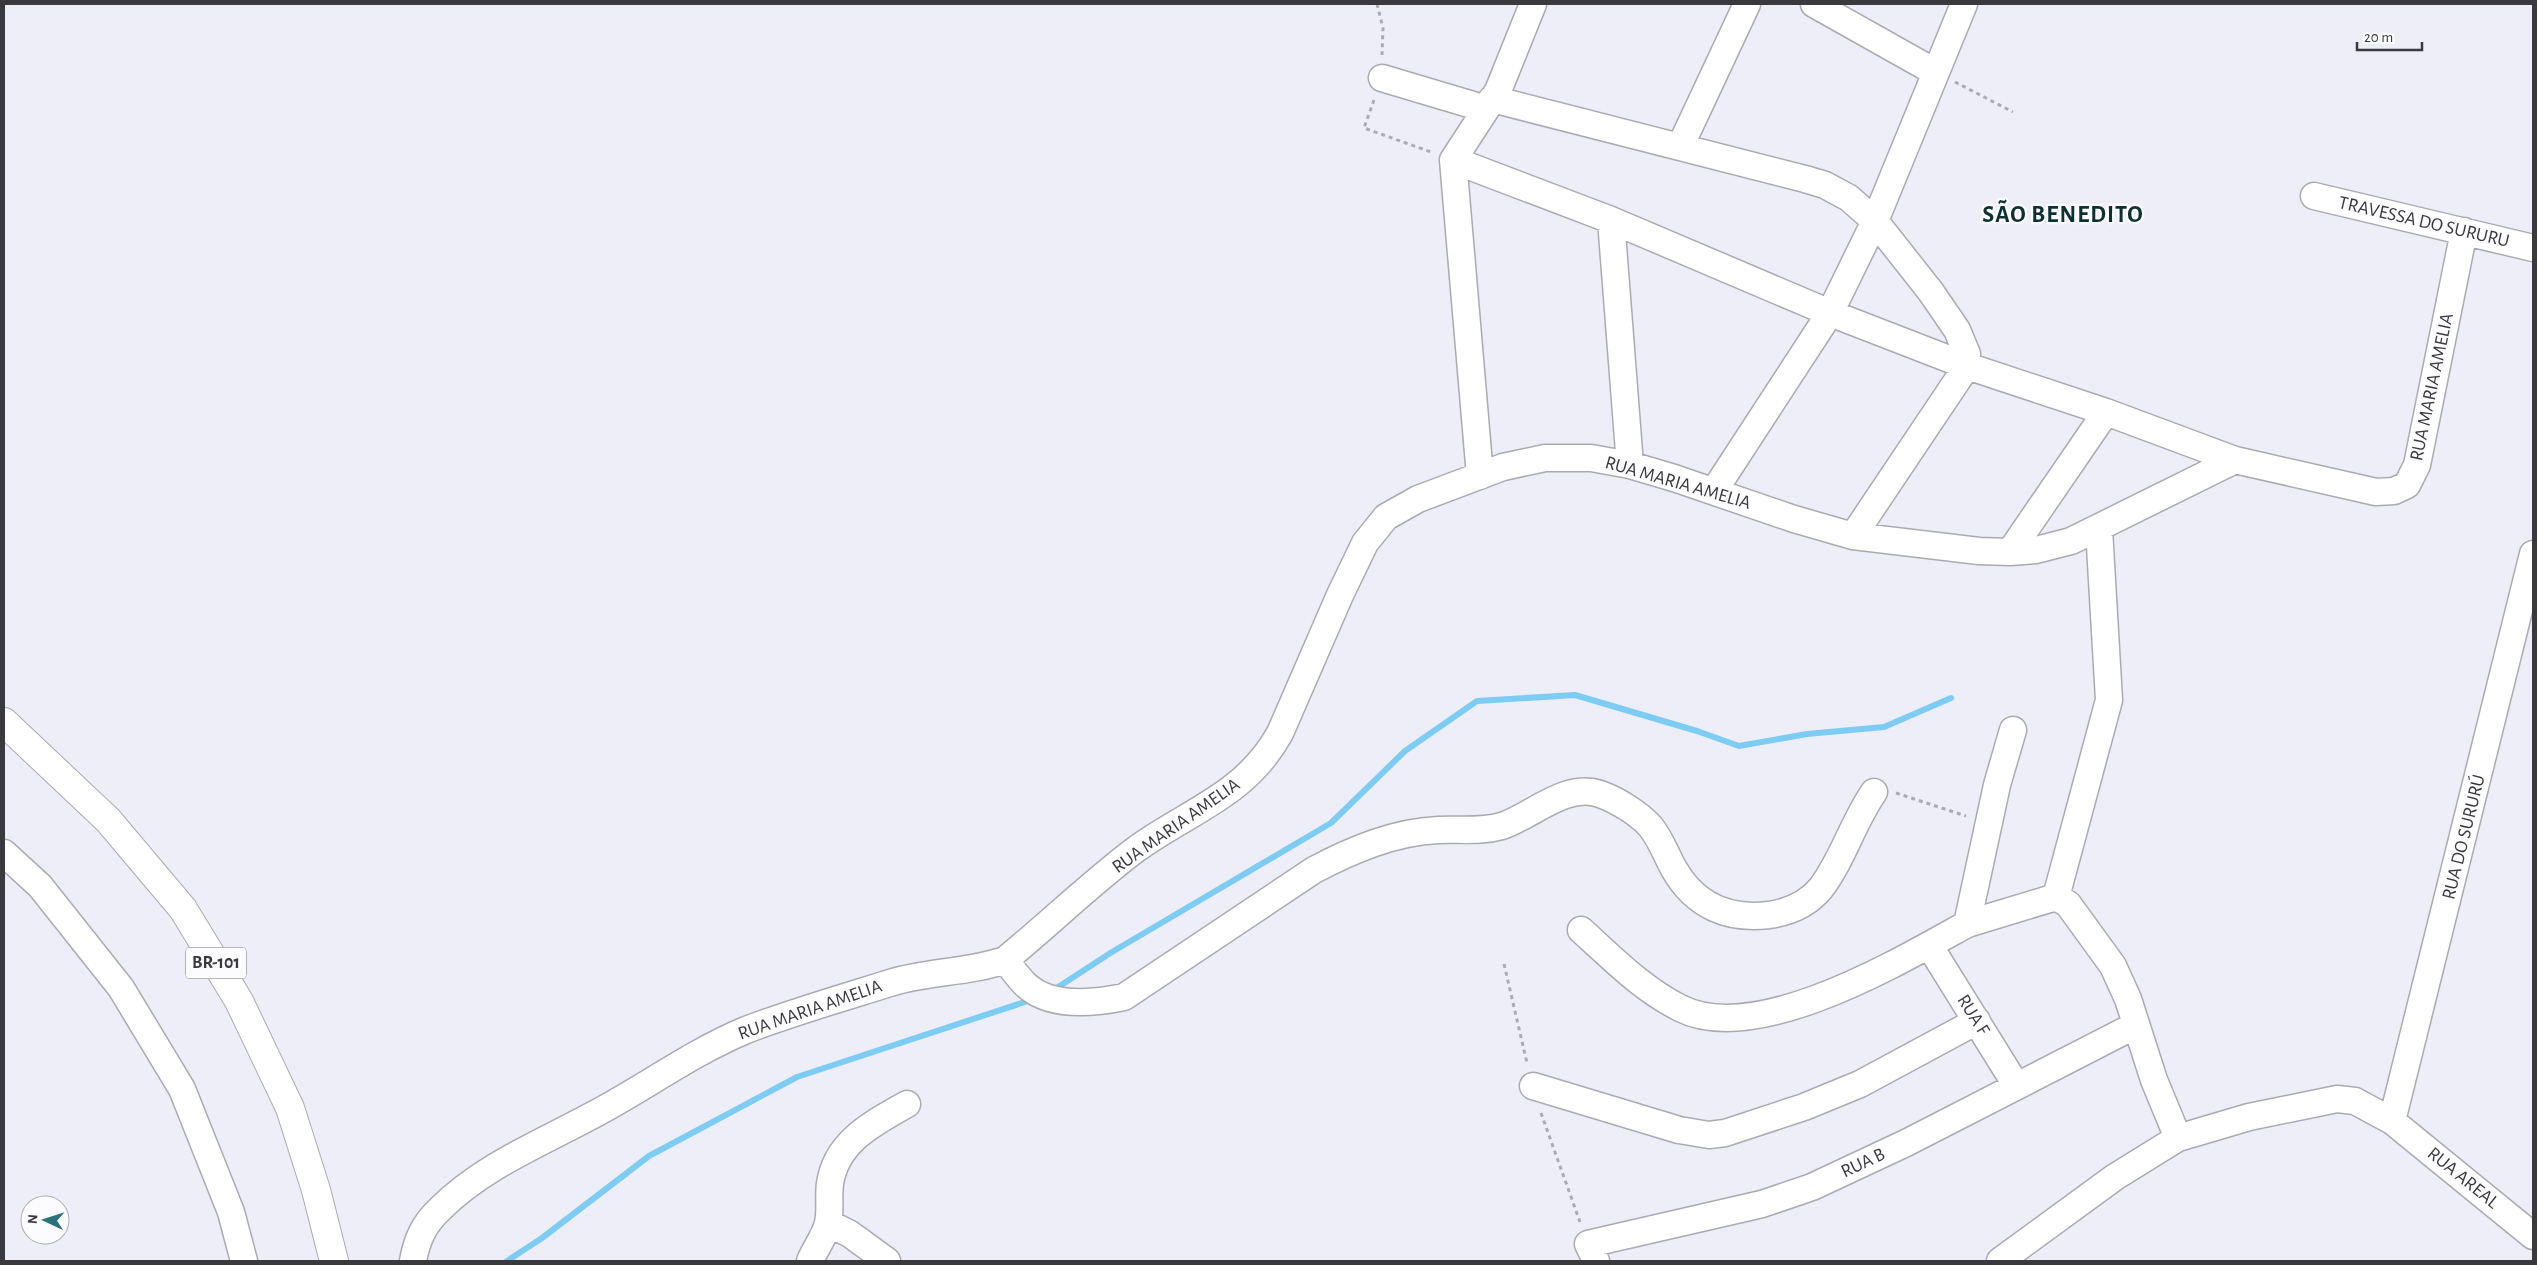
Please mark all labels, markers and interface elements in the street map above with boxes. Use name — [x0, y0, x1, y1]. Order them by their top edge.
scale bar — [2357, 20, 2422, 52]
text: 20 m — [2364, 30, 2393, 45]
street label: TRAVESSA DO SURURU — [2337, 193, 2511, 251]
district label: SÃO BENEDITO — [1982, 199, 2144, 227]
street label: RUA MARIA AMELIA — [2407, 311, 2457, 463]
street label: RUA MARIA AMELIA — [1603, 453, 1753, 513]
street label: RUA DO SURURÚ — [2437, 772, 2489, 902]
street label: RUA MARIA AMELIA — [1109, 775, 1243, 877]
road number: BR-101 — [186, 948, 246, 978]
street label: RUA MARIA AMELIA — [736, 976, 884, 1044]
street label: RUA F — [1953, 991, 1993, 1039]
street label: RUA AREAL — [2424, 1144, 2502, 1212]
street label: RUA B — [1838, 1145, 1888, 1181]
north arrow — [20, 1195, 70, 1245]
text: N — [26, 1214, 40, 1225]

